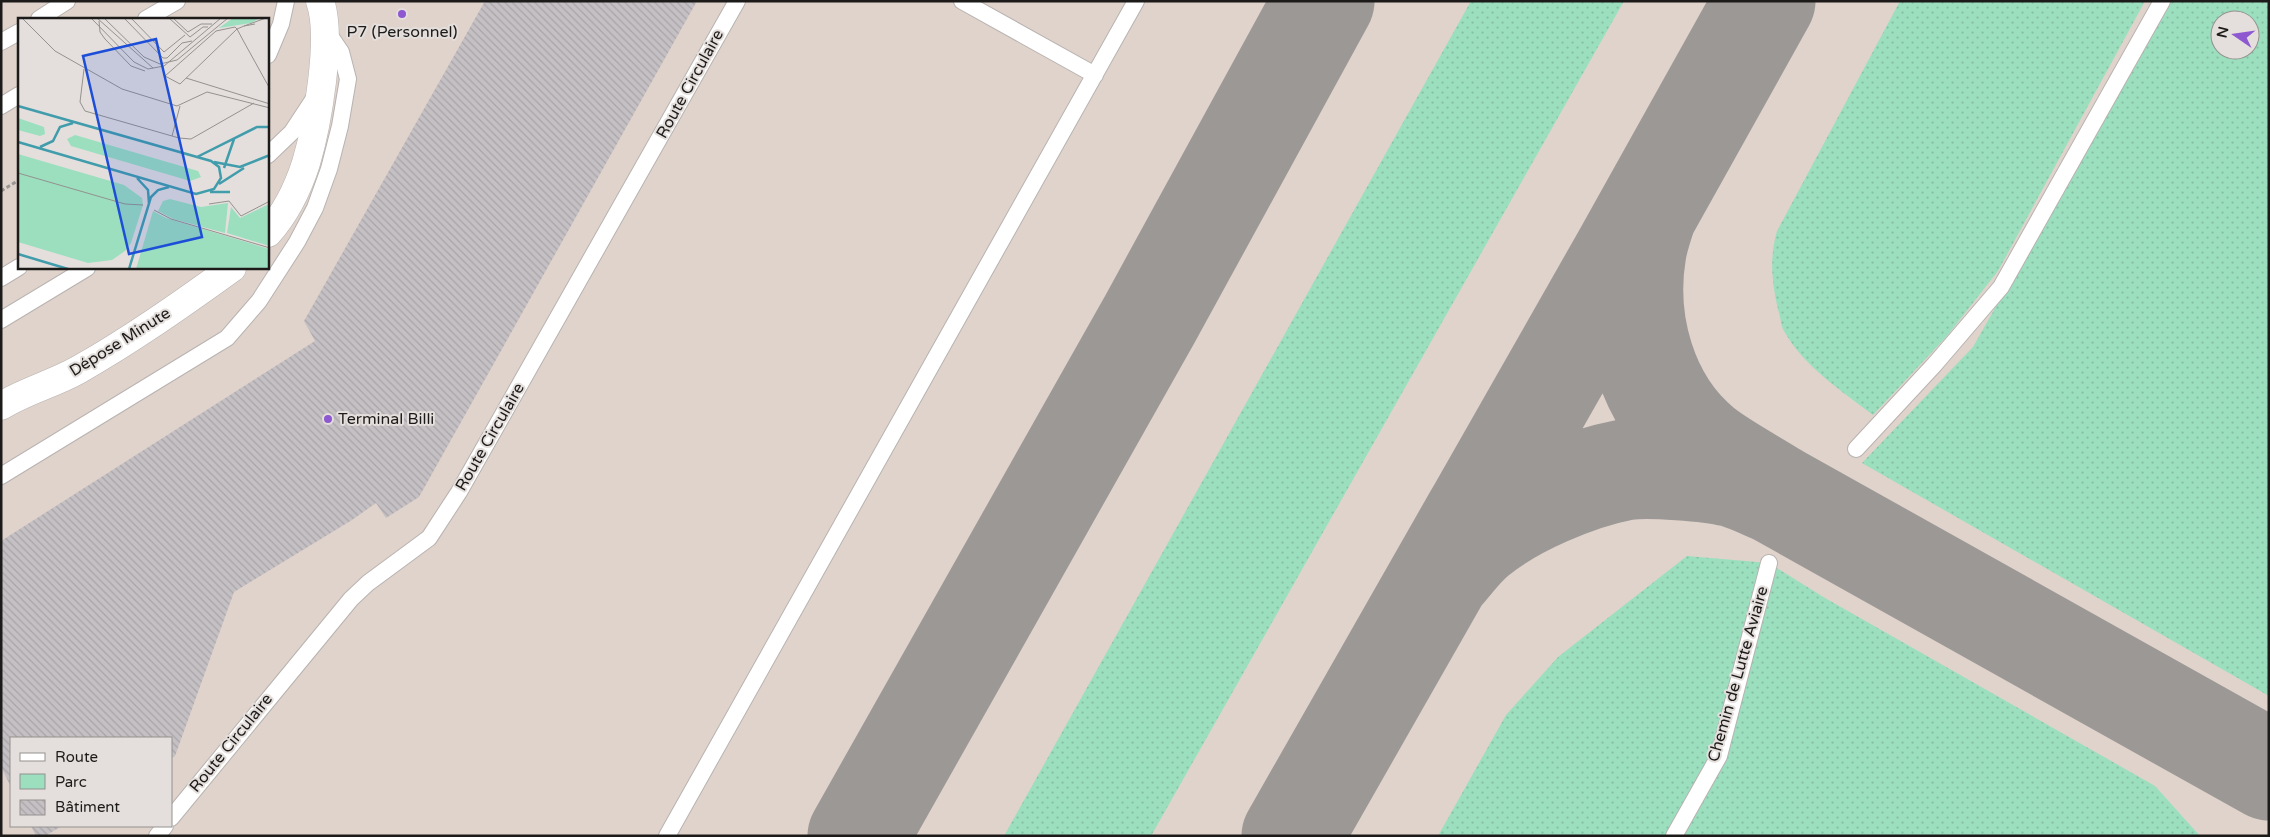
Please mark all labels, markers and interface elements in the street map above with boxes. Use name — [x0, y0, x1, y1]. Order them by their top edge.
marker: P7 (Personnel) — [396, 8, 408, 20]
north arrow — [2210, 10, 2260, 60]
inset map — [18, 18, 269, 269]
place label: P7 (Personnel) — [347, 22, 457, 42]
text: N — [2213, 25, 2232, 40]
street label: Route Circulaire — [652, 26, 728, 142]
street label: Dépose Minute — [66, 303, 174, 381]
street label: Route Circulaire — [451, 379, 529, 495]
place label: Terminal Billi — [338, 409, 434, 429]
marker: Terminal Billi — [322, 413, 334, 425]
street label: Chemin de Lutte Aviaire — [1703, 584, 1773, 764]
street label: Route Circulaire — [185, 690, 277, 796]
legend — [10, 737, 172, 827]
text: Route — [55, 748, 98, 766]
text: Parc — [55, 773, 87, 791]
text: Bâtiment — [55, 798, 120, 816]

